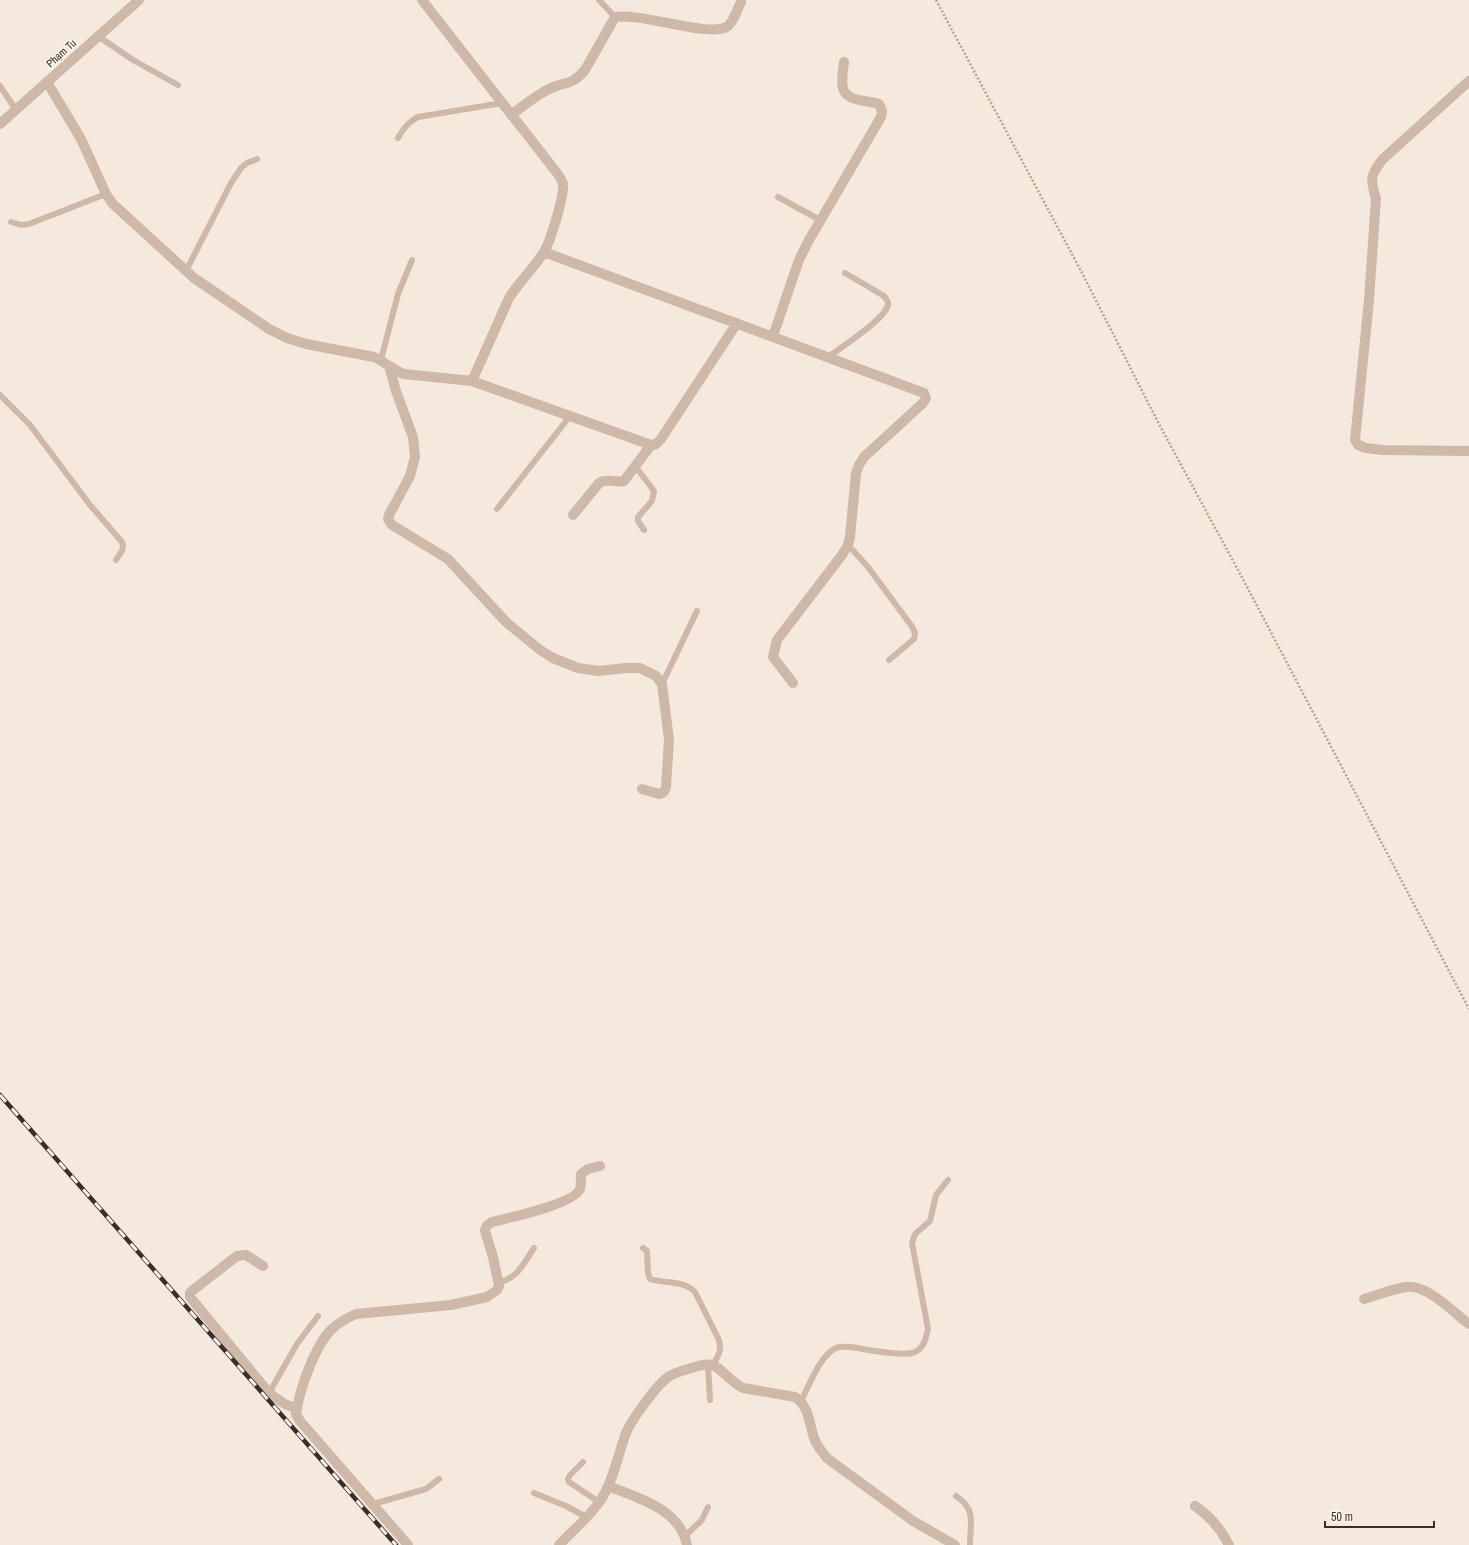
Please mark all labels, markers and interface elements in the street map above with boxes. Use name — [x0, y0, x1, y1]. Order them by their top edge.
street label: Phạm Tu — [43, 36, 79, 70]
scale bar — [1325, 1503, 1434, 1529]
text: 50 m — [1331, 1509, 1353, 1525]

